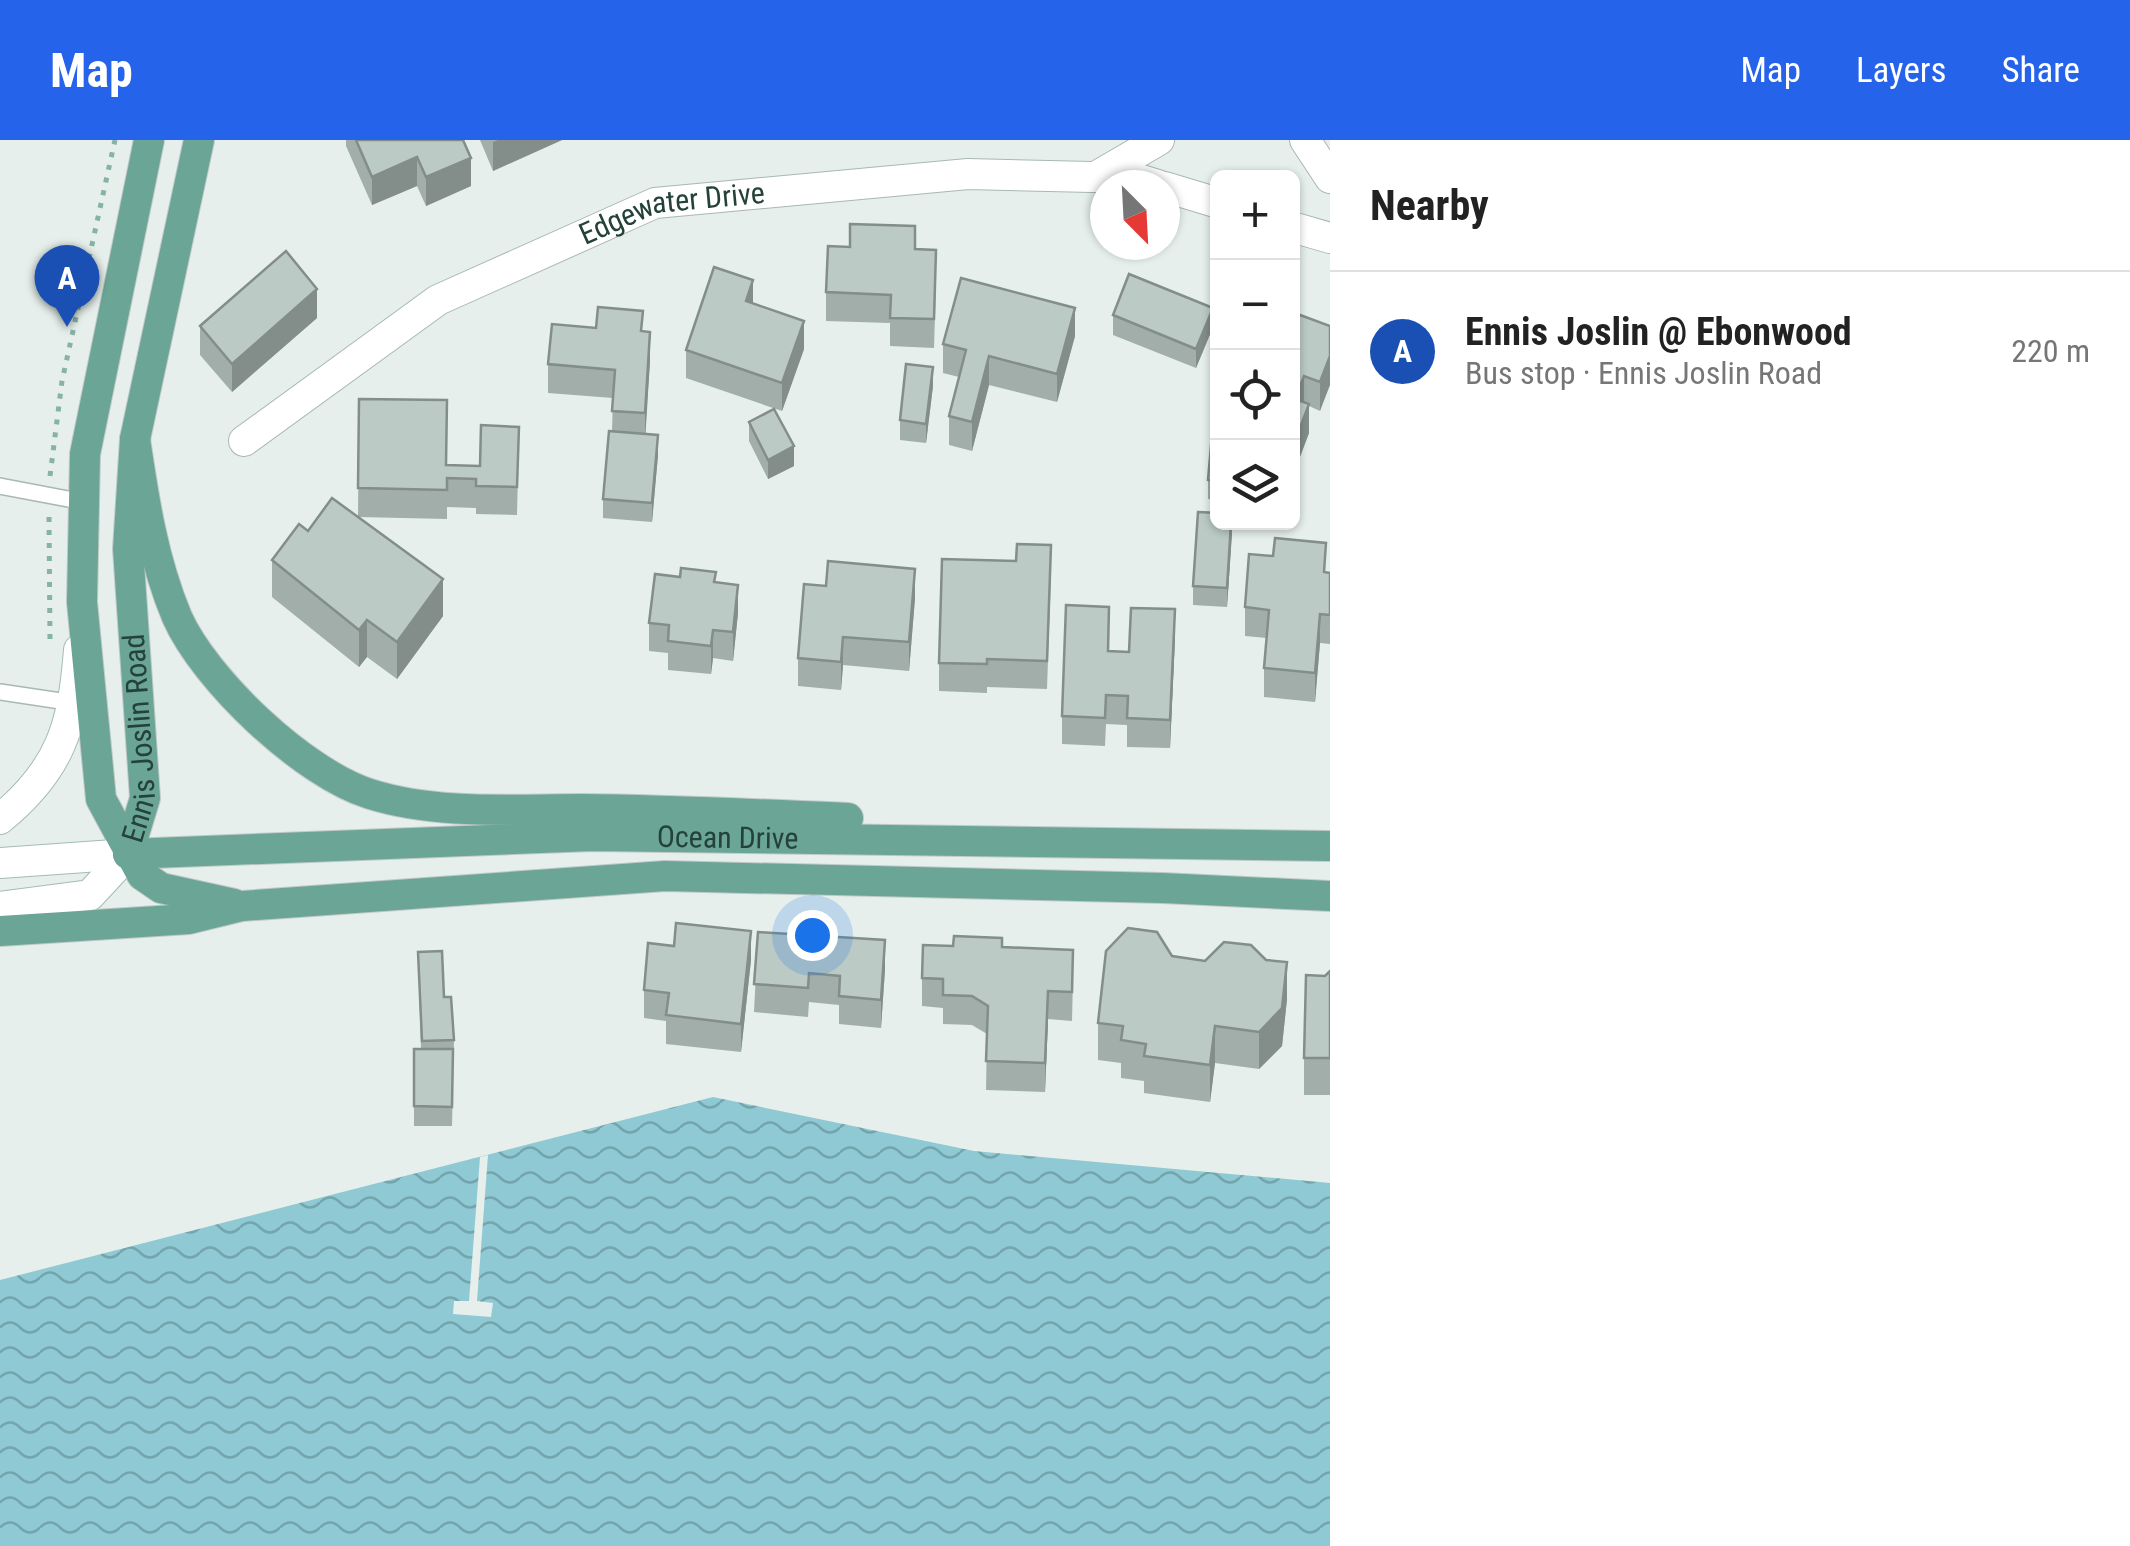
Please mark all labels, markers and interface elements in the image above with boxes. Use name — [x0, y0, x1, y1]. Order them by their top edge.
text: Map — [50, 42, 133, 99]
text: Map — [1740, 50, 1801, 91]
text: Layers — [1856, 50, 1946, 91]
text: Share — [2001, 50, 2080, 91]
north arrow — [1090, 170, 1180, 260]
map controls — [1210, 170, 1300, 530]
button: + — [1210, 170, 1300, 260]
street label: Edgewater Drive — [574, 175, 766, 252]
text: Nearby — [1370, 181, 1489, 230]
pin: A — [34, 244, 100, 327]
button: − — [1210, 260, 1300, 350]
text: Ennis Joslin @ Ebonwood — [1465, 310, 1852, 354]
text: A — [1393, 332, 1412, 370]
text: 220 m — [2011, 332, 2090, 370]
button: locate — [1210, 350, 1300, 440]
text: Bus stop · Ennis Joslin Road — [1465, 354, 1822, 392]
button: layers — [1210, 440, 1300, 530]
street label: Ennis Joslin Road — [115, 633, 162, 847]
street label: Ocean Drive — [657, 819, 799, 856]
your location — [787, 910, 838, 961]

